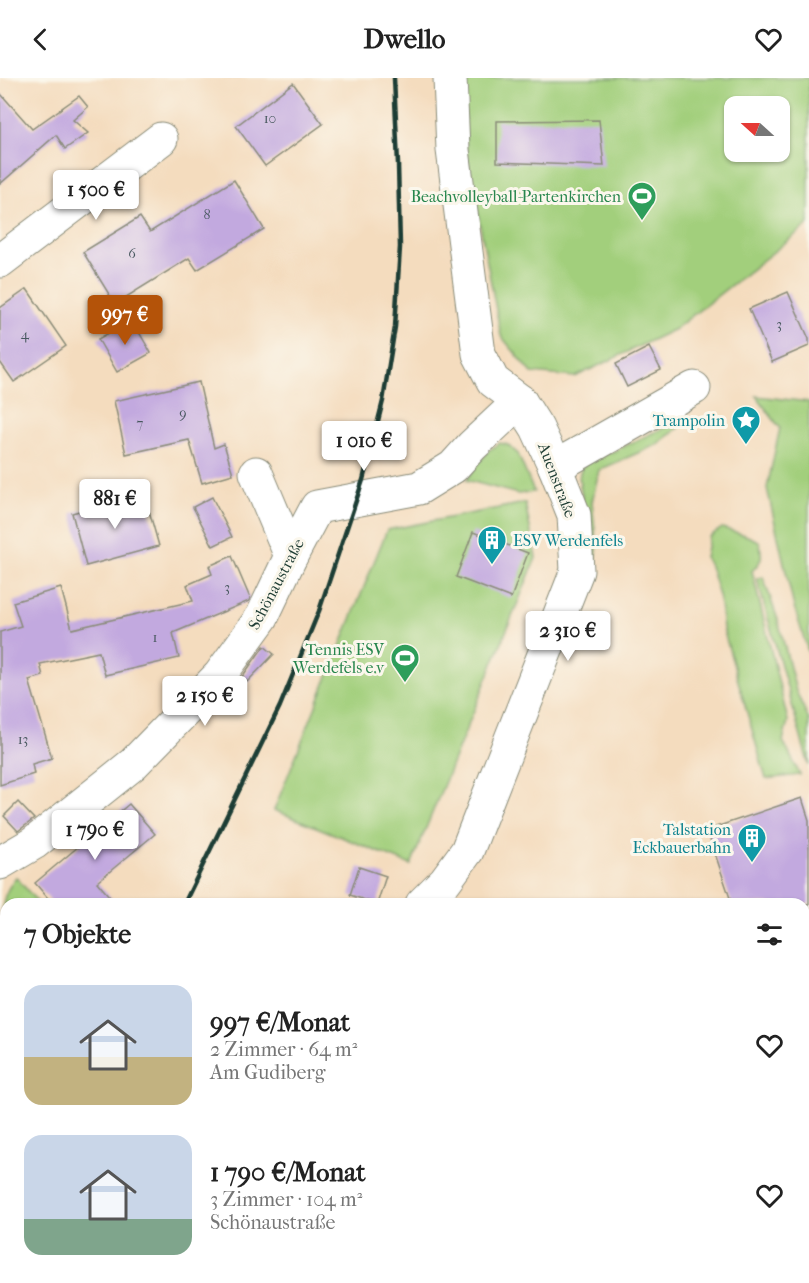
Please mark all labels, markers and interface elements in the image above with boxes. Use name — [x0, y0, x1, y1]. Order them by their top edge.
icon: back — [24, 23, 57, 56]
text: Dwello — [364, 23, 445, 55]
icon: heart — [752, 23, 785, 56]
north arrow — [724, 96, 790, 162]
map controls — [724, 96, 790, 162]
house number: 10 — [264, 110, 276, 127]
pin: 1 500 € — [41, 170, 151, 221]
text: 1 500 € — [67, 178, 125, 201]
sports icon: Beachvolleyball-Partenkirchen — [626, 180, 658, 222]
place label: Beachvolleyball-Partenkirchen — [411, 187, 622, 206]
house number: 8 — [203, 206, 211, 223]
house number: 6 — [128, 245, 136, 262]
pin: 997 € — [83, 295, 167, 346]
text: 997 € — [102, 303, 148, 326]
house number: 3 — [776, 316, 782, 333]
house number: 4 — [21, 326, 30, 343]
place icon: Trampolin — [730, 404, 762, 446]
house number: 9 — [179, 405, 187, 422]
place label: Trampolin — [653, 411, 726, 430]
house number: 7 — [137, 415, 144, 432]
pin: 1 010 € — [309, 421, 419, 472]
text: 1 010 € — [336, 429, 392, 452]
street label: Auenstraße — [534, 439, 580, 520]
pin: 881 € — [73, 479, 157, 530]
text: 881 € — [93, 487, 137, 510]
building icon: ESV Werdenfels — [476, 524, 508, 566]
place label: ESV Werdenfels — [513, 531, 623, 550]
street label: Schönaustraße — [244, 535, 308, 633]
house number: 3 — [224, 579, 230, 596]
pin: 2 310 € — [513, 611, 623, 662]
text: 2 310 € — [539, 619, 597, 642]
house number: 1 — [153, 629, 158, 646]
place label: Tennis ESV Werdefels e.v — [292, 640, 385, 677]
sports icon: Tennis ESV Werdefels e.v — [389, 642, 421, 684]
pin: 2 150 € — [150, 676, 260, 727]
text: 2 150 € — [176, 684, 234, 707]
house number: 13 — [18, 731, 28, 748]
pin: 1 790 € — [40, 810, 150, 861]
text: 1 790 € — [66, 818, 124, 841]
place label: Talstation Eckbauerbahn — [633, 820, 732, 857]
building icon: Talstation Eckbauerbahn — [736, 822, 768, 864]
icon: filters — [753, 918, 786, 951]
text: 7 Objekte — [24, 919, 131, 950]
text: 997 €/Monat — [210, 1007, 350, 1038]
icon: home — [72, 1009, 144, 1081]
icon: heart — [753, 1029, 786, 1062]
text: 2 Zimmer · 64 m² — [210, 1038, 357, 1061]
text: Am Gudiberg — [210, 1061, 325, 1084]
text: 1 790 €/Monat — [210, 1157, 366, 1188]
icon: home — [72, 1159, 144, 1231]
icon: heart — [753, 1179, 786, 1212]
text: 3 Zimmer · 104 m² — [210, 1188, 362, 1211]
text: Schönaustraße — [210, 1211, 335, 1234]

